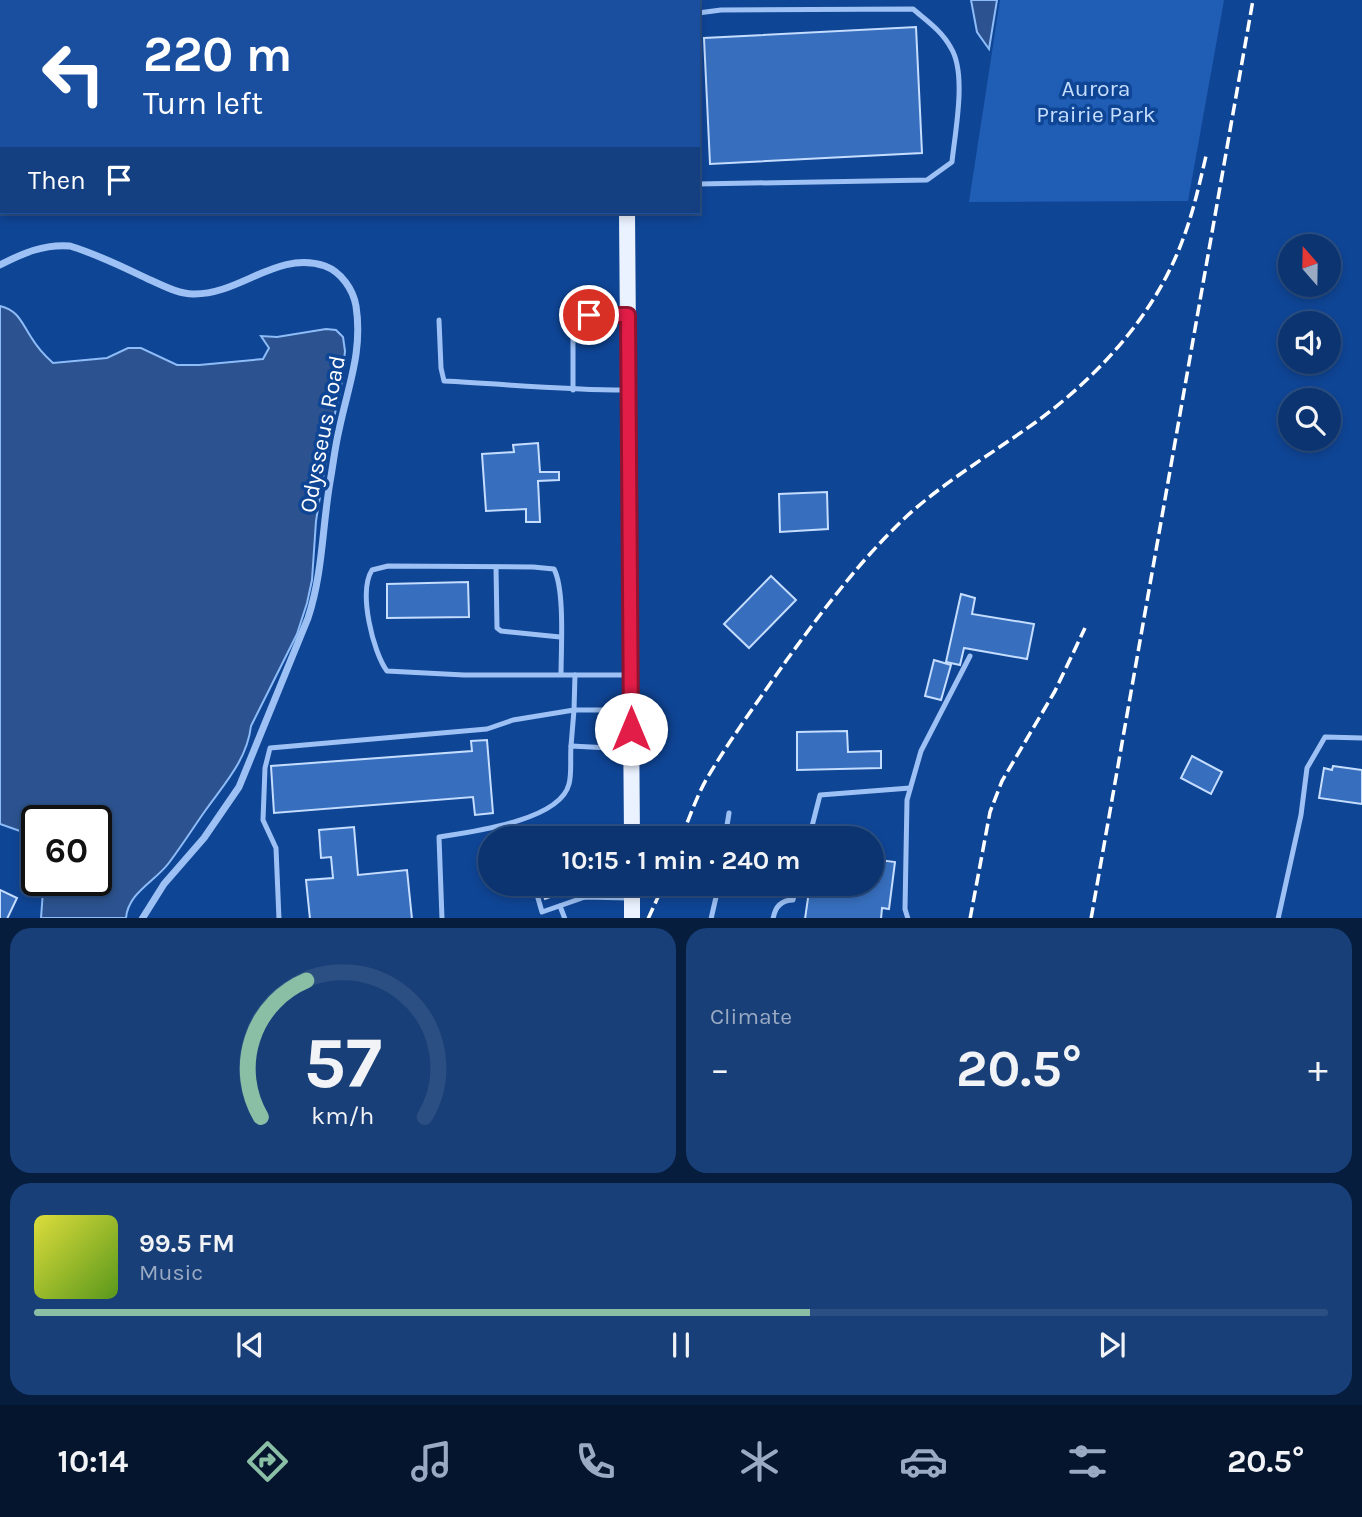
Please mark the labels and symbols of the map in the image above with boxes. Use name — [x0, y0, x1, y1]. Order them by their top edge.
park label: Aurora Prairie Park — [1036, 75, 1156, 128]
north arrow — [1278, 234, 1340, 298]
pin — [559, 285, 619, 345]
street label: Odysseus Road — [294, 353, 351, 515]
position arrow — [594, 692, 668, 766]
speed limit sign: 60 — [21, 805, 112, 896]

